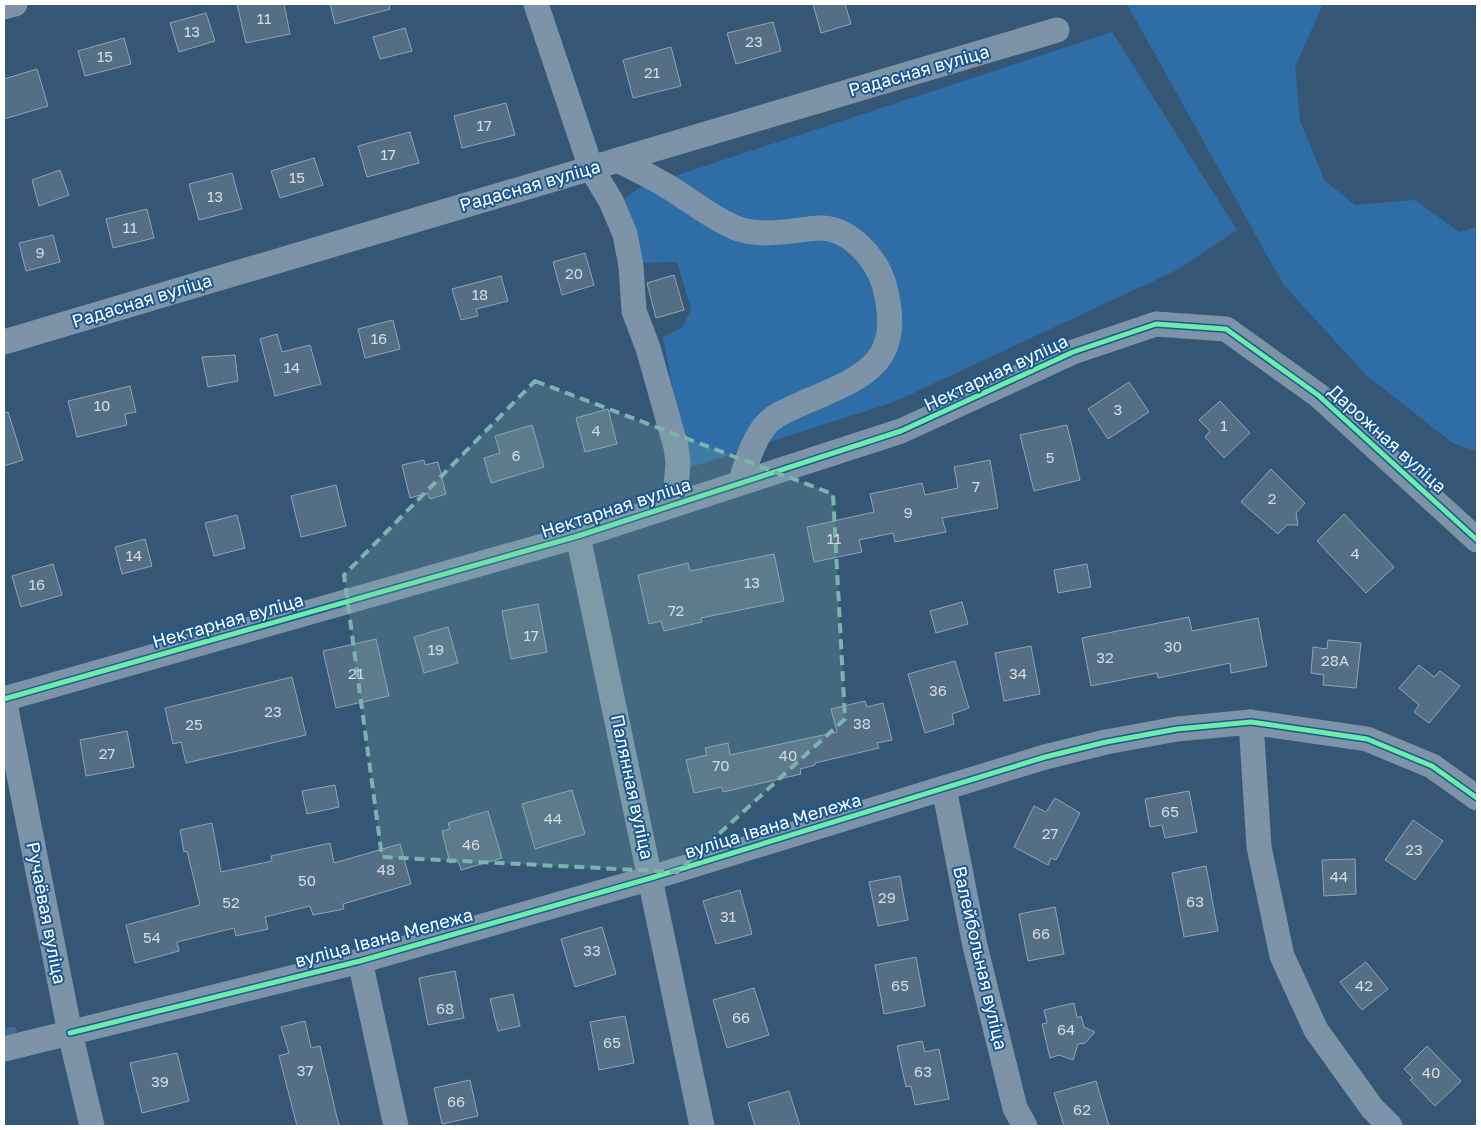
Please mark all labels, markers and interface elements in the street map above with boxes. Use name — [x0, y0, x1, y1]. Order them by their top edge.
house number: 11 — [257, 9, 271, 27]
house number: 13 — [184, 22, 200, 40]
house number: 23 — [745, 32, 763, 50]
street label: Радасная вуліца — [846, 39, 992, 101]
house number: 15 — [97, 47, 113, 65]
house number: 21 — [644, 63, 660, 81]
house number: 17 — [476, 116, 492, 134]
house number: 17 — [380, 145, 396, 163]
street label: Радасная вуліца — [457, 154, 603, 216]
house number: 15 — [289, 168, 305, 186]
house number: 13 — [207, 187, 223, 205]
house number: 11 — [123, 218, 137, 236]
house number: 9 — [35, 243, 45, 261]
house number: 20 — [565, 264, 583, 282]
street label: Радасная вуліца — [69, 268, 214, 332]
house number: 18 — [472, 285, 488, 303]
house number: 16 — [371, 329, 387, 347]
street label: Нектарная вуліца — [920, 329, 1071, 415]
house number: 14 — [284, 358, 300, 376]
street label: Дарожная вуліца — [1324, 379, 1451, 497]
house number: 10 — [94, 396, 110, 414]
house number: 3 — [1114, 400, 1122, 418]
house number: 1 — [1220, 416, 1228, 434]
house number: 4 — [591, 421, 601, 439]
house number: 6 — [511, 446, 521, 464]
house number: 5 — [1046, 448, 1054, 466]
street label: Нектарная вуліца — [538, 472, 694, 542]
house number: 7 — [972, 477, 980, 495]
house number: 2 — [1268, 489, 1276, 507]
house number: 9 — [903, 503, 913, 521]
house number: 11 — [827, 529, 841, 547]
house number: 4 — [1350, 544, 1360, 562]
house number: 14 — [126, 546, 142, 564]
house number: 13 — [744, 573, 760, 591]
house number: 16 — [29, 575, 45, 593]
street label: Нектарная вуліца — [149, 588, 306, 652]
house number: 72 — [668, 601, 684, 619]
house number: 17 — [523, 626, 539, 644]
house number: 30 — [1164, 637, 1182, 655]
house number: 19 — [428, 640, 444, 658]
house number: 32 — [1096, 648, 1114, 666]
house number: 28А — [1321, 651, 1349, 669]
house number: 21 — [348, 664, 364, 682]
house number: 34 — [1009, 664, 1027, 682]
house number: 36 — [929, 681, 947, 699]
house number: 23 — [264, 702, 282, 720]
street label: Палянная вуліца — [607, 712, 659, 861]
house number: 38 — [853, 714, 871, 732]
house number: 25 — [185, 715, 203, 733]
house number: 27 — [99, 744, 115, 762]
house number: 40 — [779, 746, 797, 764]
house number: 70 — [712, 756, 730, 774]
street label: вуліца Івана Мележа — [682, 788, 864, 862]
house number: 65 — [1161, 802, 1179, 820]
house number: 44 — [544, 809, 562, 827]
house number: 27 — [1042, 824, 1058, 842]
house number: 46 — [462, 835, 480, 853]
street label: Ручаёвая вуліца — [22, 840, 72, 986]
house number: 23 — [1405, 840, 1423, 858]
house number: 48 — [377, 860, 395, 878]
street label: Валейбольная вуліца — [949, 864, 1013, 1052]
house number: 44 — [1330, 867, 1348, 885]
house number: 50 — [298, 871, 316, 889]
house number: 29 — [878, 888, 896, 906]
house number: 63 — [1186, 892, 1204, 910]
house number: 52 — [222, 893, 240, 911]
street label: вуліца Івана Мележа — [292, 903, 475, 971]
house number: 31 — [720, 907, 736, 925]
house number: 66 — [1032, 924, 1050, 942]
house number: 54 — [143, 928, 161, 946]
house number: 33 — [583, 941, 601, 959]
house number: 65 — [891, 976, 909, 994]
house number: 42 — [1355, 976, 1373, 994]
house number: 68 — [436, 999, 454, 1017]
house number: 66 — [732, 1008, 750, 1026]
house number: 64 — [1057, 1020, 1075, 1038]
house number: 65 — [603, 1033, 621, 1051]
house number: 37 — [297, 1061, 313, 1079]
house number: 63 — [914, 1062, 932, 1080]
house number: 40 — [1422, 1063, 1440, 1081]
house number: 39 — [151, 1072, 169, 1090]
house number: 66 — [447, 1092, 465, 1110]
house number: 62 — [1073, 1100, 1091, 1118]

